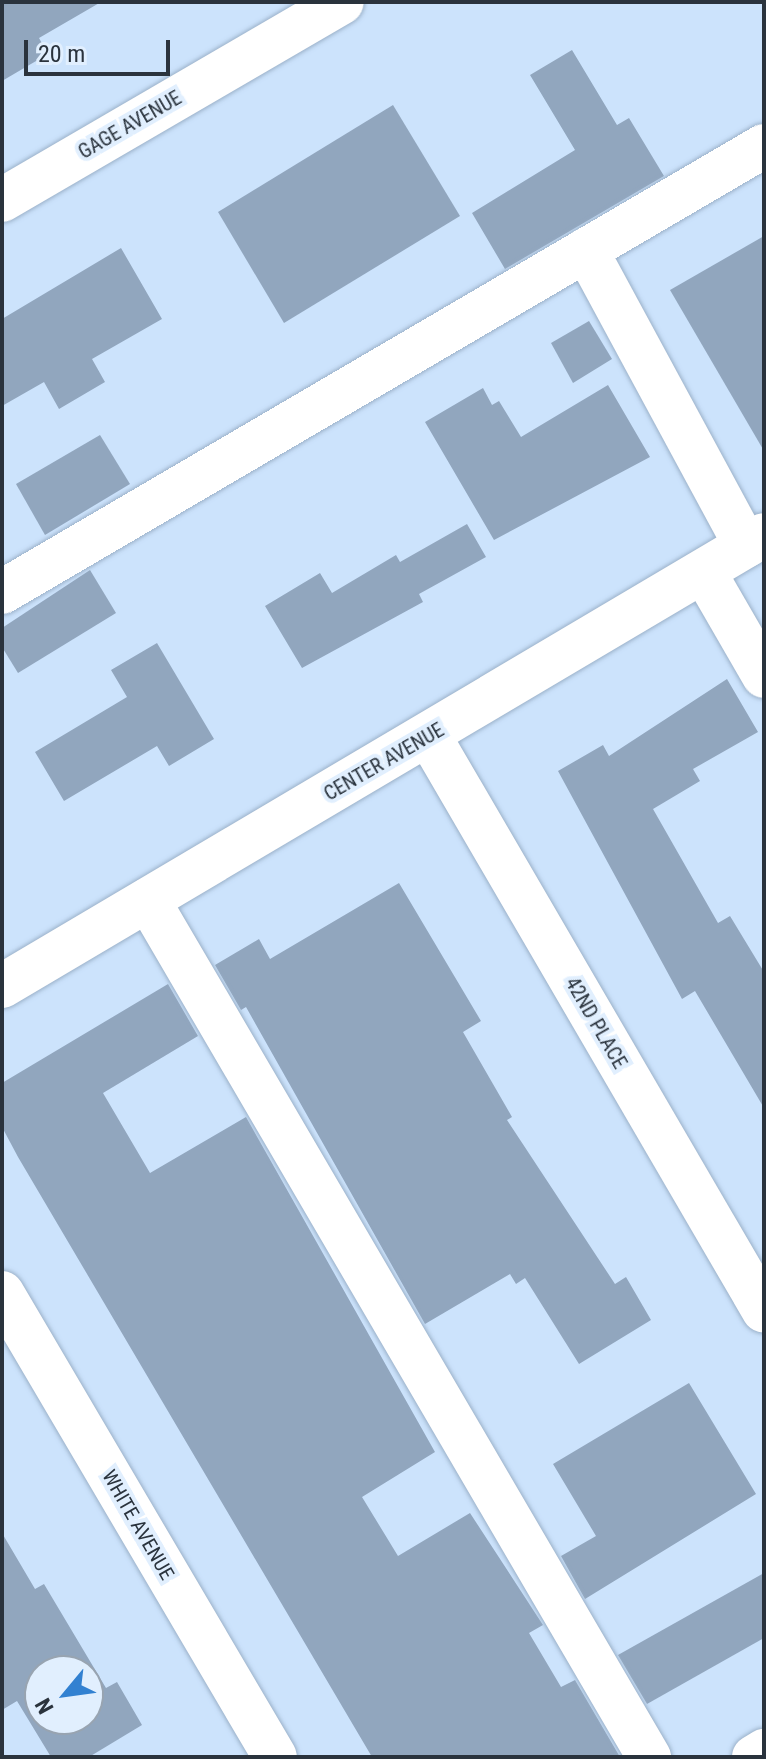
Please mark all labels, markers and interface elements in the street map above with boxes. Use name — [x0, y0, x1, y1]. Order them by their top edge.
scale bar — [28, 24, 174, 74]
text: 20 m — [38, 40, 85, 68]
street label: GAGE AVENUE — [74, 86, 186, 164]
street label: CENTER AVENUE — [320, 718, 448, 806]
street label: 42ND PLACE — [560, 973, 632, 1073]
street label: WHITE AVENUE — [97, 1466, 179, 1584]
north arrow — [24, 1655, 104, 1735]
text: N — [30, 1694, 59, 1718]

